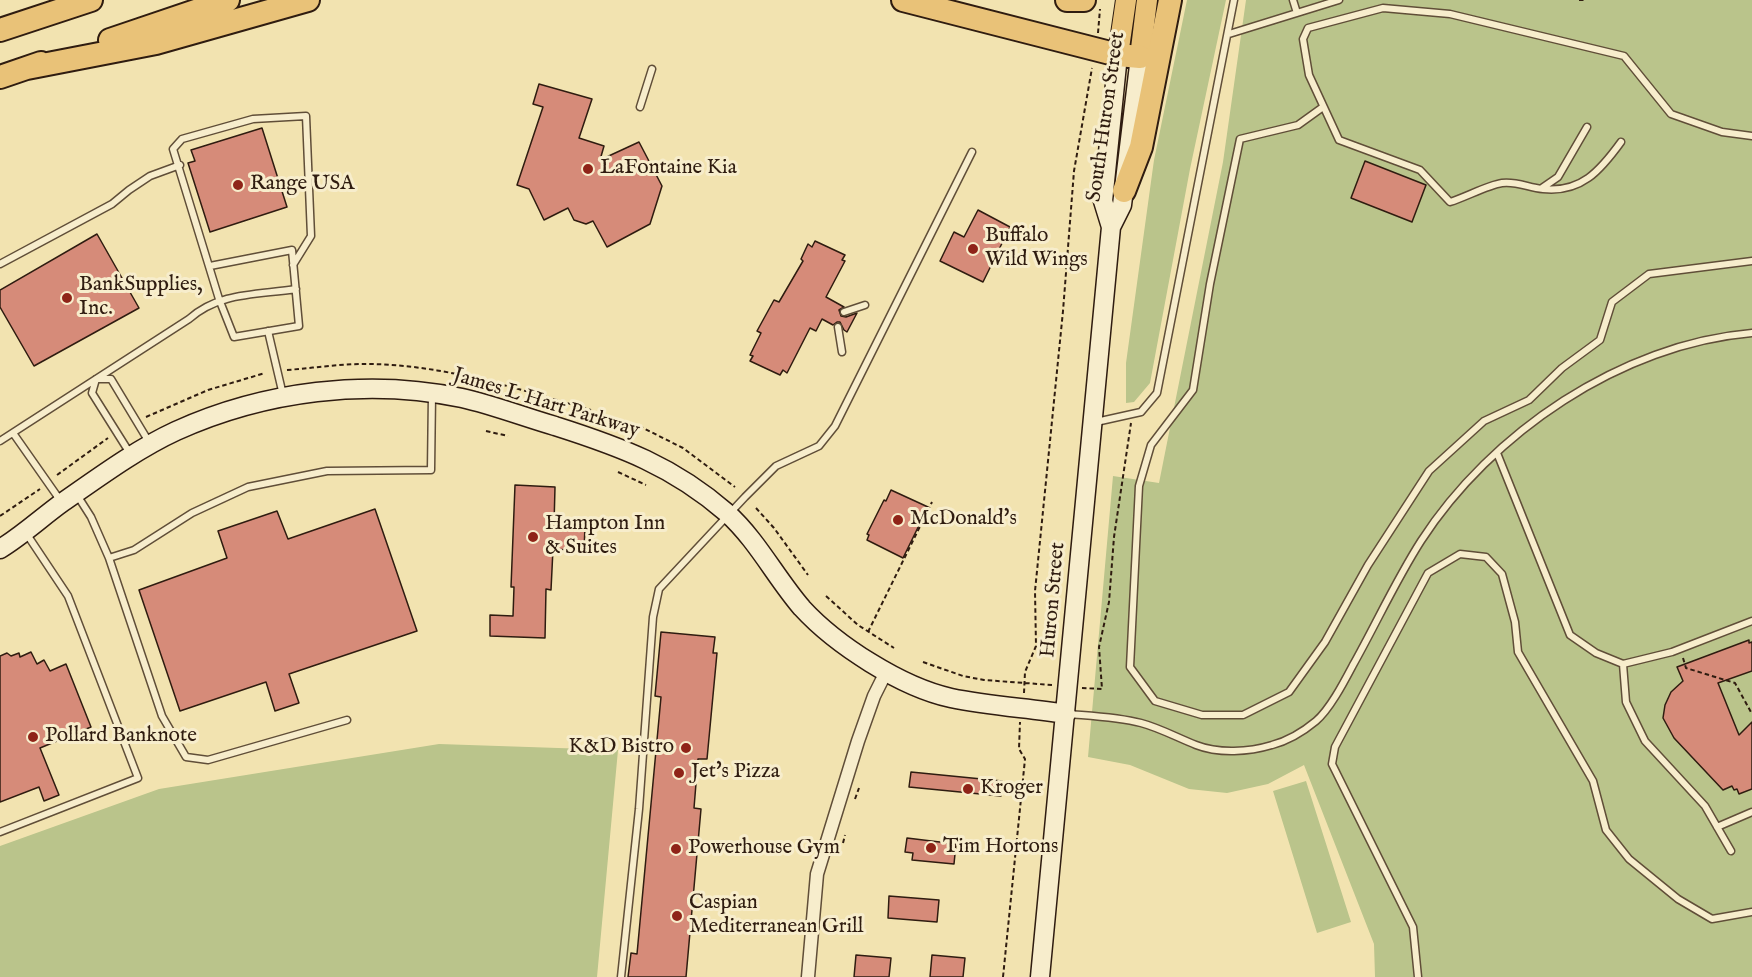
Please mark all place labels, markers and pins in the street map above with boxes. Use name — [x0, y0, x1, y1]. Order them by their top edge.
place label: LaFontaine Kia — [600, 156, 737, 182]
marker: LaFontaine Kia — [581, 162, 595, 176]
place label: Range USA — [250, 172, 354, 198]
marker: Range USA — [231, 178, 245, 192]
place label: Buffalo Wild Wings — [985, 224, 1088, 274]
marker: Buffalo Wild Wings — [966, 242, 980, 256]
place label: BankSupplies, Inc. — [79, 273, 203, 323]
marker: BankSupplies, Inc. — [60, 291, 74, 305]
place label: McDonald's — [910, 507, 1017, 533]
place label: Hampton Inn & Suites — [545, 512, 665, 562]
marker: McDonald's — [891, 513, 905, 527]
marker: Hampton Inn & Suites — [526, 530, 540, 544]
place label: Pollard Banknote — [45, 724, 197, 750]
marker: Pollard Banknote — [26, 730, 40, 744]
place label: K&D Bistro — [568, 735, 674, 761]
marker: K&D Bistro — [679, 741, 693, 755]
place label: Jet's Pizza — [691, 760, 780, 786]
marker: Jet's Pizza — [672, 766, 686, 780]
place label: Kroger — [980, 776, 1043, 802]
marker: Kroger — [961, 782, 975, 796]
place label: Tim Hortons — [943, 835, 1058, 861]
place label: Powerhouse Gym — [688, 836, 840, 862]
marker: Tim Hortons — [924, 841, 938, 855]
marker: Powerhouse Gym — [669, 842, 683, 856]
place label: Caspian Mediterranean Grill — [689, 891, 864, 941]
marker: Caspian Mediterranean Grill — [670, 909, 684, 923]

